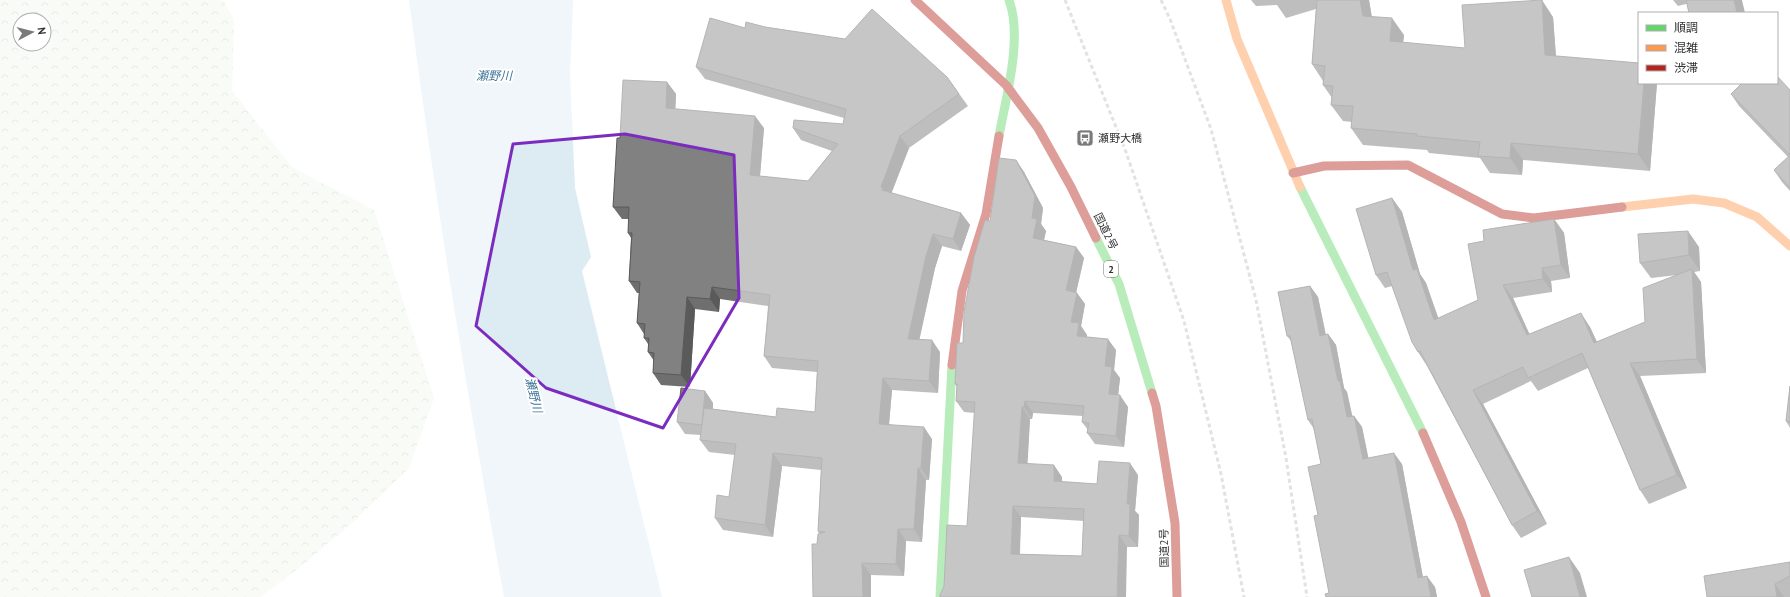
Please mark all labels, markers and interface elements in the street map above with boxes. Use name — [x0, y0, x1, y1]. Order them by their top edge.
north arrow — [12, 12, 52, 52]
legend — [1638, 12, 1778, 84]
text: 順調 — [1674, 20, 1698, 35]
text: N — [35, 26, 49, 35]
text: 混雑 — [1674, 40, 1698, 55]
text: 渋滞 — [1674, 60, 1698, 75]
water label: 瀬野川 — [476, 68, 514, 83]
bus stop icon: 瀬野大橋 — [1075, 128, 1095, 148]
place label: 瀬野大橋 — [1098, 131, 1142, 145]
street label: 国道2号 — [1091, 210, 1121, 252]
road number: 2 — [1104, 261, 1118, 277]
water label: 瀬野川 — [522, 376, 546, 416]
street label: 国道2号 — [1157, 528, 1171, 568]

